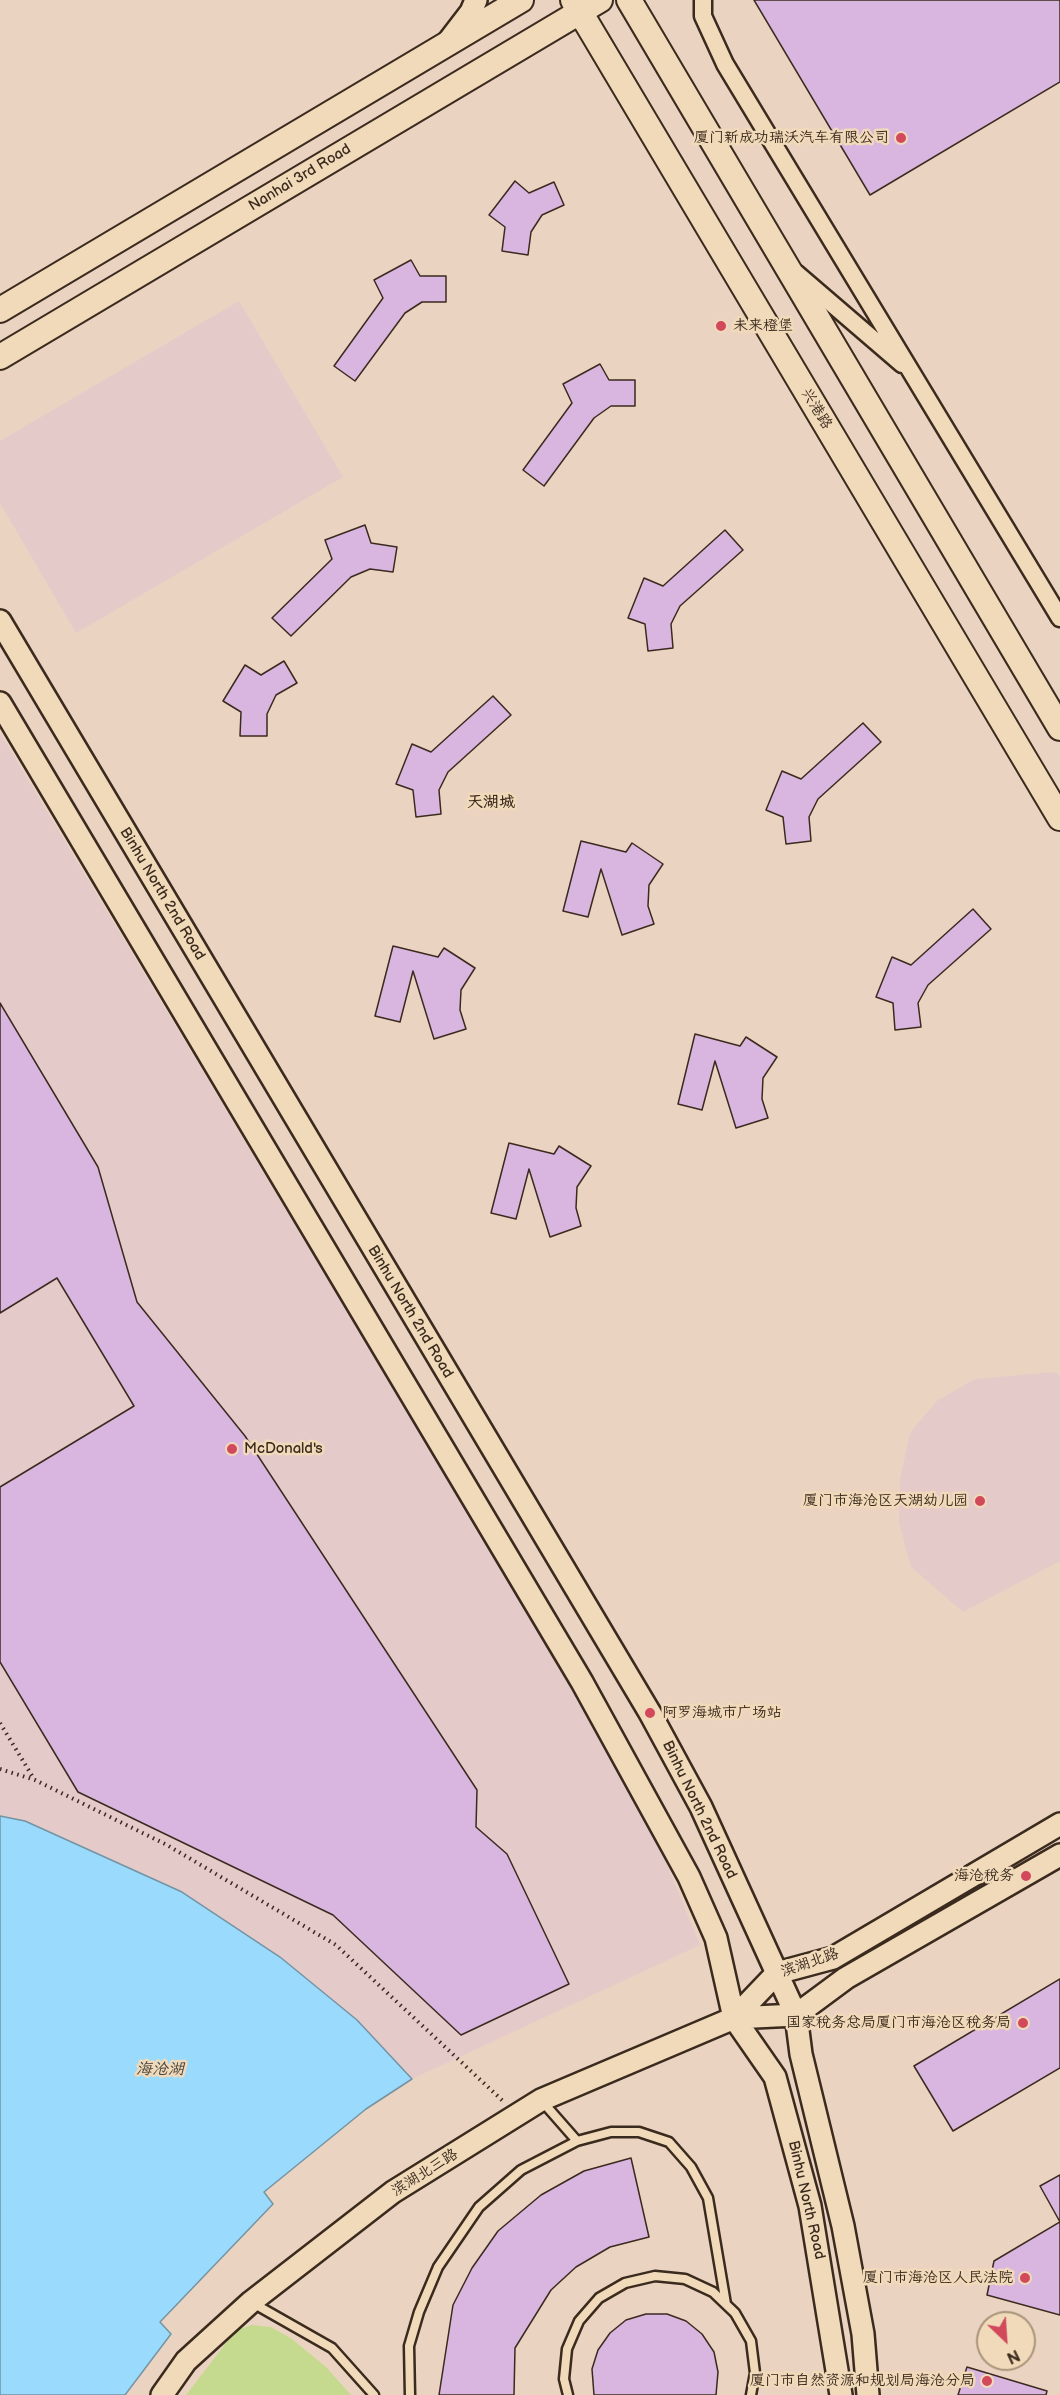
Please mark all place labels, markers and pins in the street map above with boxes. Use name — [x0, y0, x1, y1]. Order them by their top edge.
place label: 厦门新成功瑞沃汽车有限公司 — [694, 129, 889, 147]
marker: 厦门新成功瑞沃汽车有限公司 — [894, 131, 908, 145]
place label: 未来橙堡 — [733, 317, 793, 335]
marker: 未来橙堡 — [714, 319, 728, 333]
place label: McDonald's — [244, 1440, 323, 1458]
marker: McDonald's — [225, 1442, 239, 1456]
place label: 厦门市海沧区天湖幼儿园 — [803, 1492, 968, 1510]
marker: 厦门市海沧区天湖幼儿园 — [973, 1494, 987, 1508]
place label: 阿罗海城市广场站 — [662, 1704, 782, 1722]
marker: 阿罗海城市广场站 — [643, 1706, 657, 1720]
place label: 海沧税务 — [954, 1867, 1014, 1885]
marker: 海沧税务 — [1019, 1869, 1033, 1883]
place label: 国家税务总局厦门市海沧区税务局 — [786, 2014, 1011, 2032]
marker: 国家税务总局厦门市海沧区税务局 — [1016, 2016, 1030, 2030]
place label: 厦门市海沧区人民法院 — [863, 2269, 1013, 2287]
marker: 厦门市海沧区人民法院 — [1018, 2271, 1032, 2285]
place label: 厦门市自然资源和规划局海沧分局 — [750, 2372, 975, 2390]
marker: 厦门市自然资源和规划局海沧分局 — [980, 2374, 994, 2388]

